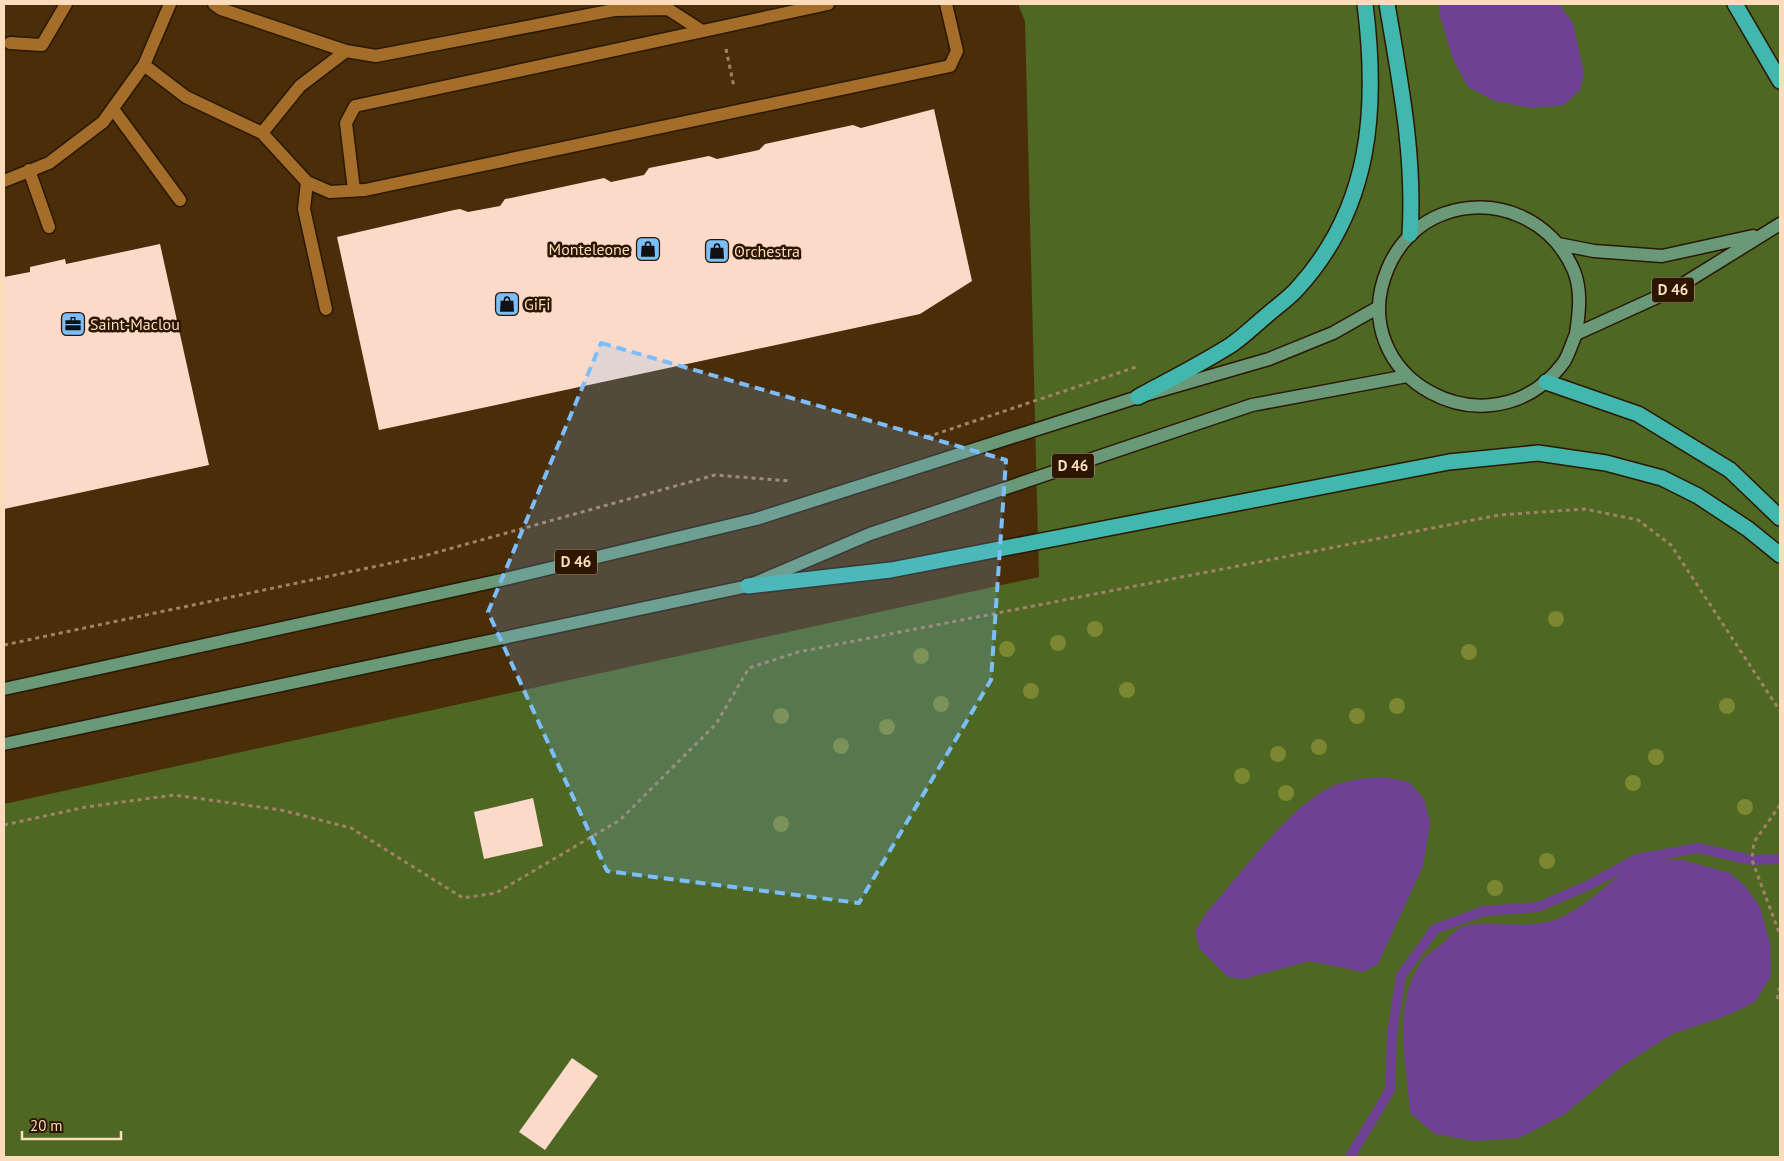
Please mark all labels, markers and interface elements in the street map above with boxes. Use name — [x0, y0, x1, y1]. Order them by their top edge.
shop icon: Monteleone — [635, 236, 661, 262]
shop icon: Orchestra — [704, 238, 730, 264]
place label: Monteleone — [549, 239, 630, 259]
place label: Orchestra — [734, 241, 800, 261]
road number: D 46 — [1652, 278, 1694, 302]
shop icon: GiFi — [494, 291, 520, 317]
place label: GiFi — [524, 294, 551, 314]
office icon: Saint-Maclou — [60, 311, 86, 337]
place label: Saint-Maclou — [90, 314, 180, 334]
road number: D 46 — [1052, 454, 1094, 478]
road number: D 46 — [555, 550, 597, 574]
scale bar — [22, 1108, 121, 1140]
text: 20 m — [30, 1116, 63, 1135]

